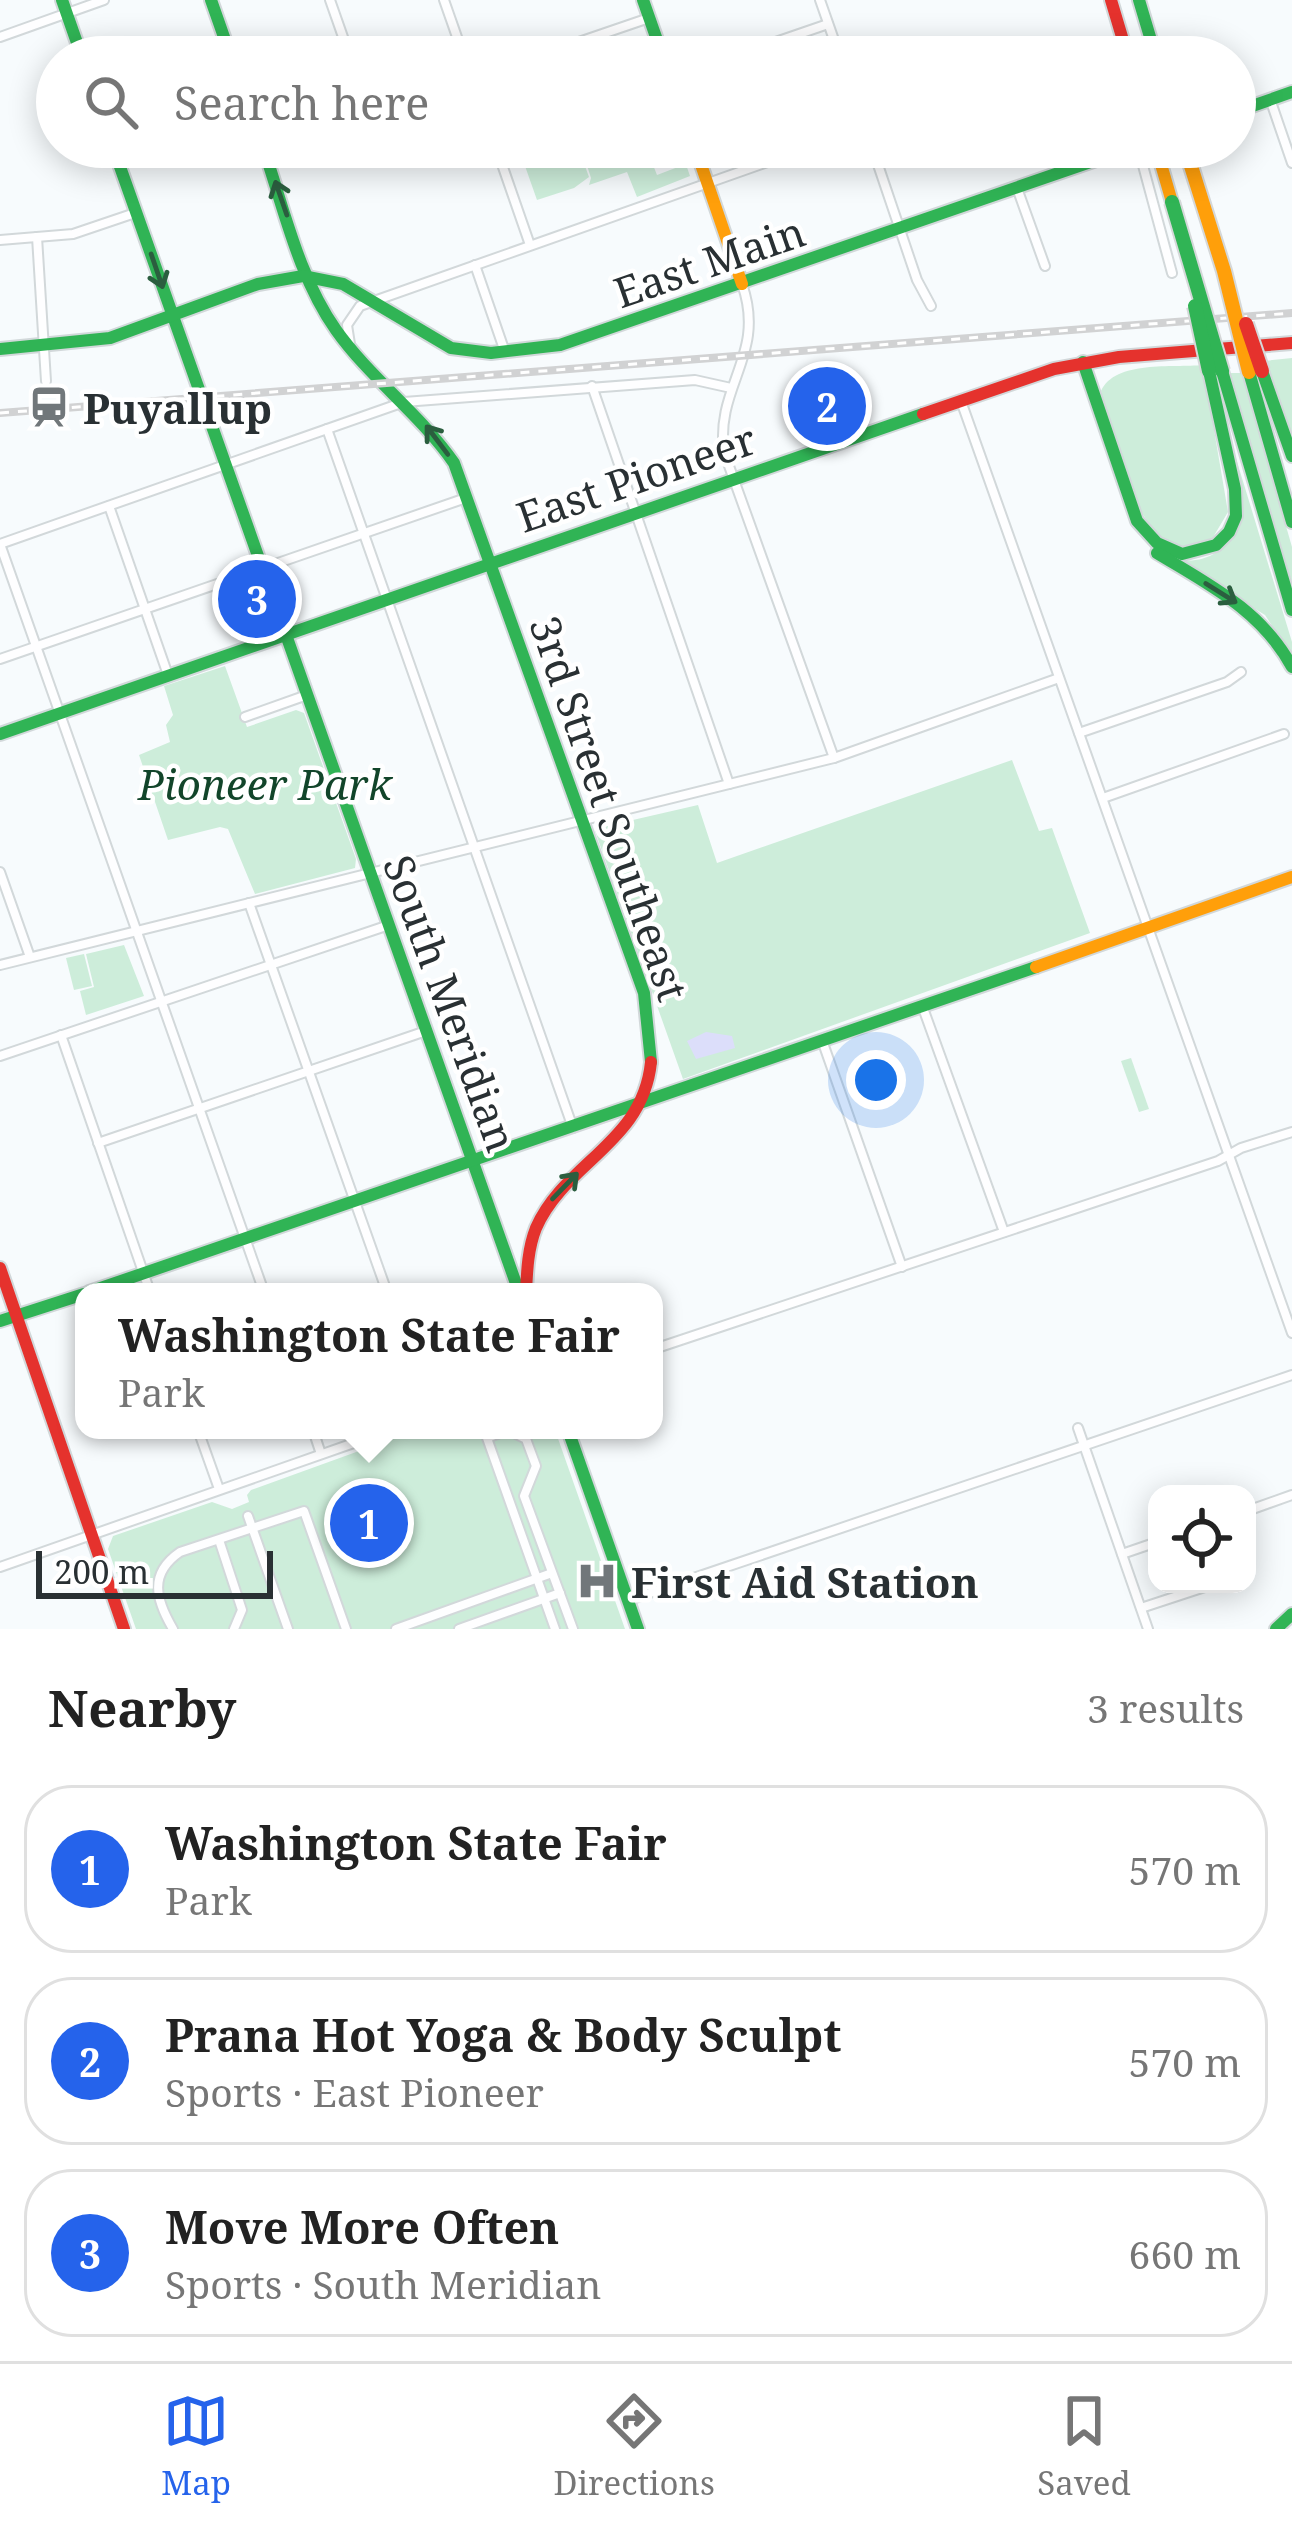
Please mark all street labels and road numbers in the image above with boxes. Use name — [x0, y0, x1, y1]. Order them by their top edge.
street label: East Main — [606, 202, 812, 320]
street label: East Pioneer — [509, 409, 763, 545]
street label: 3rd Street Southeast — [517, 608, 703, 1008]
street label: South Meridian — [371, 847, 531, 1159]

